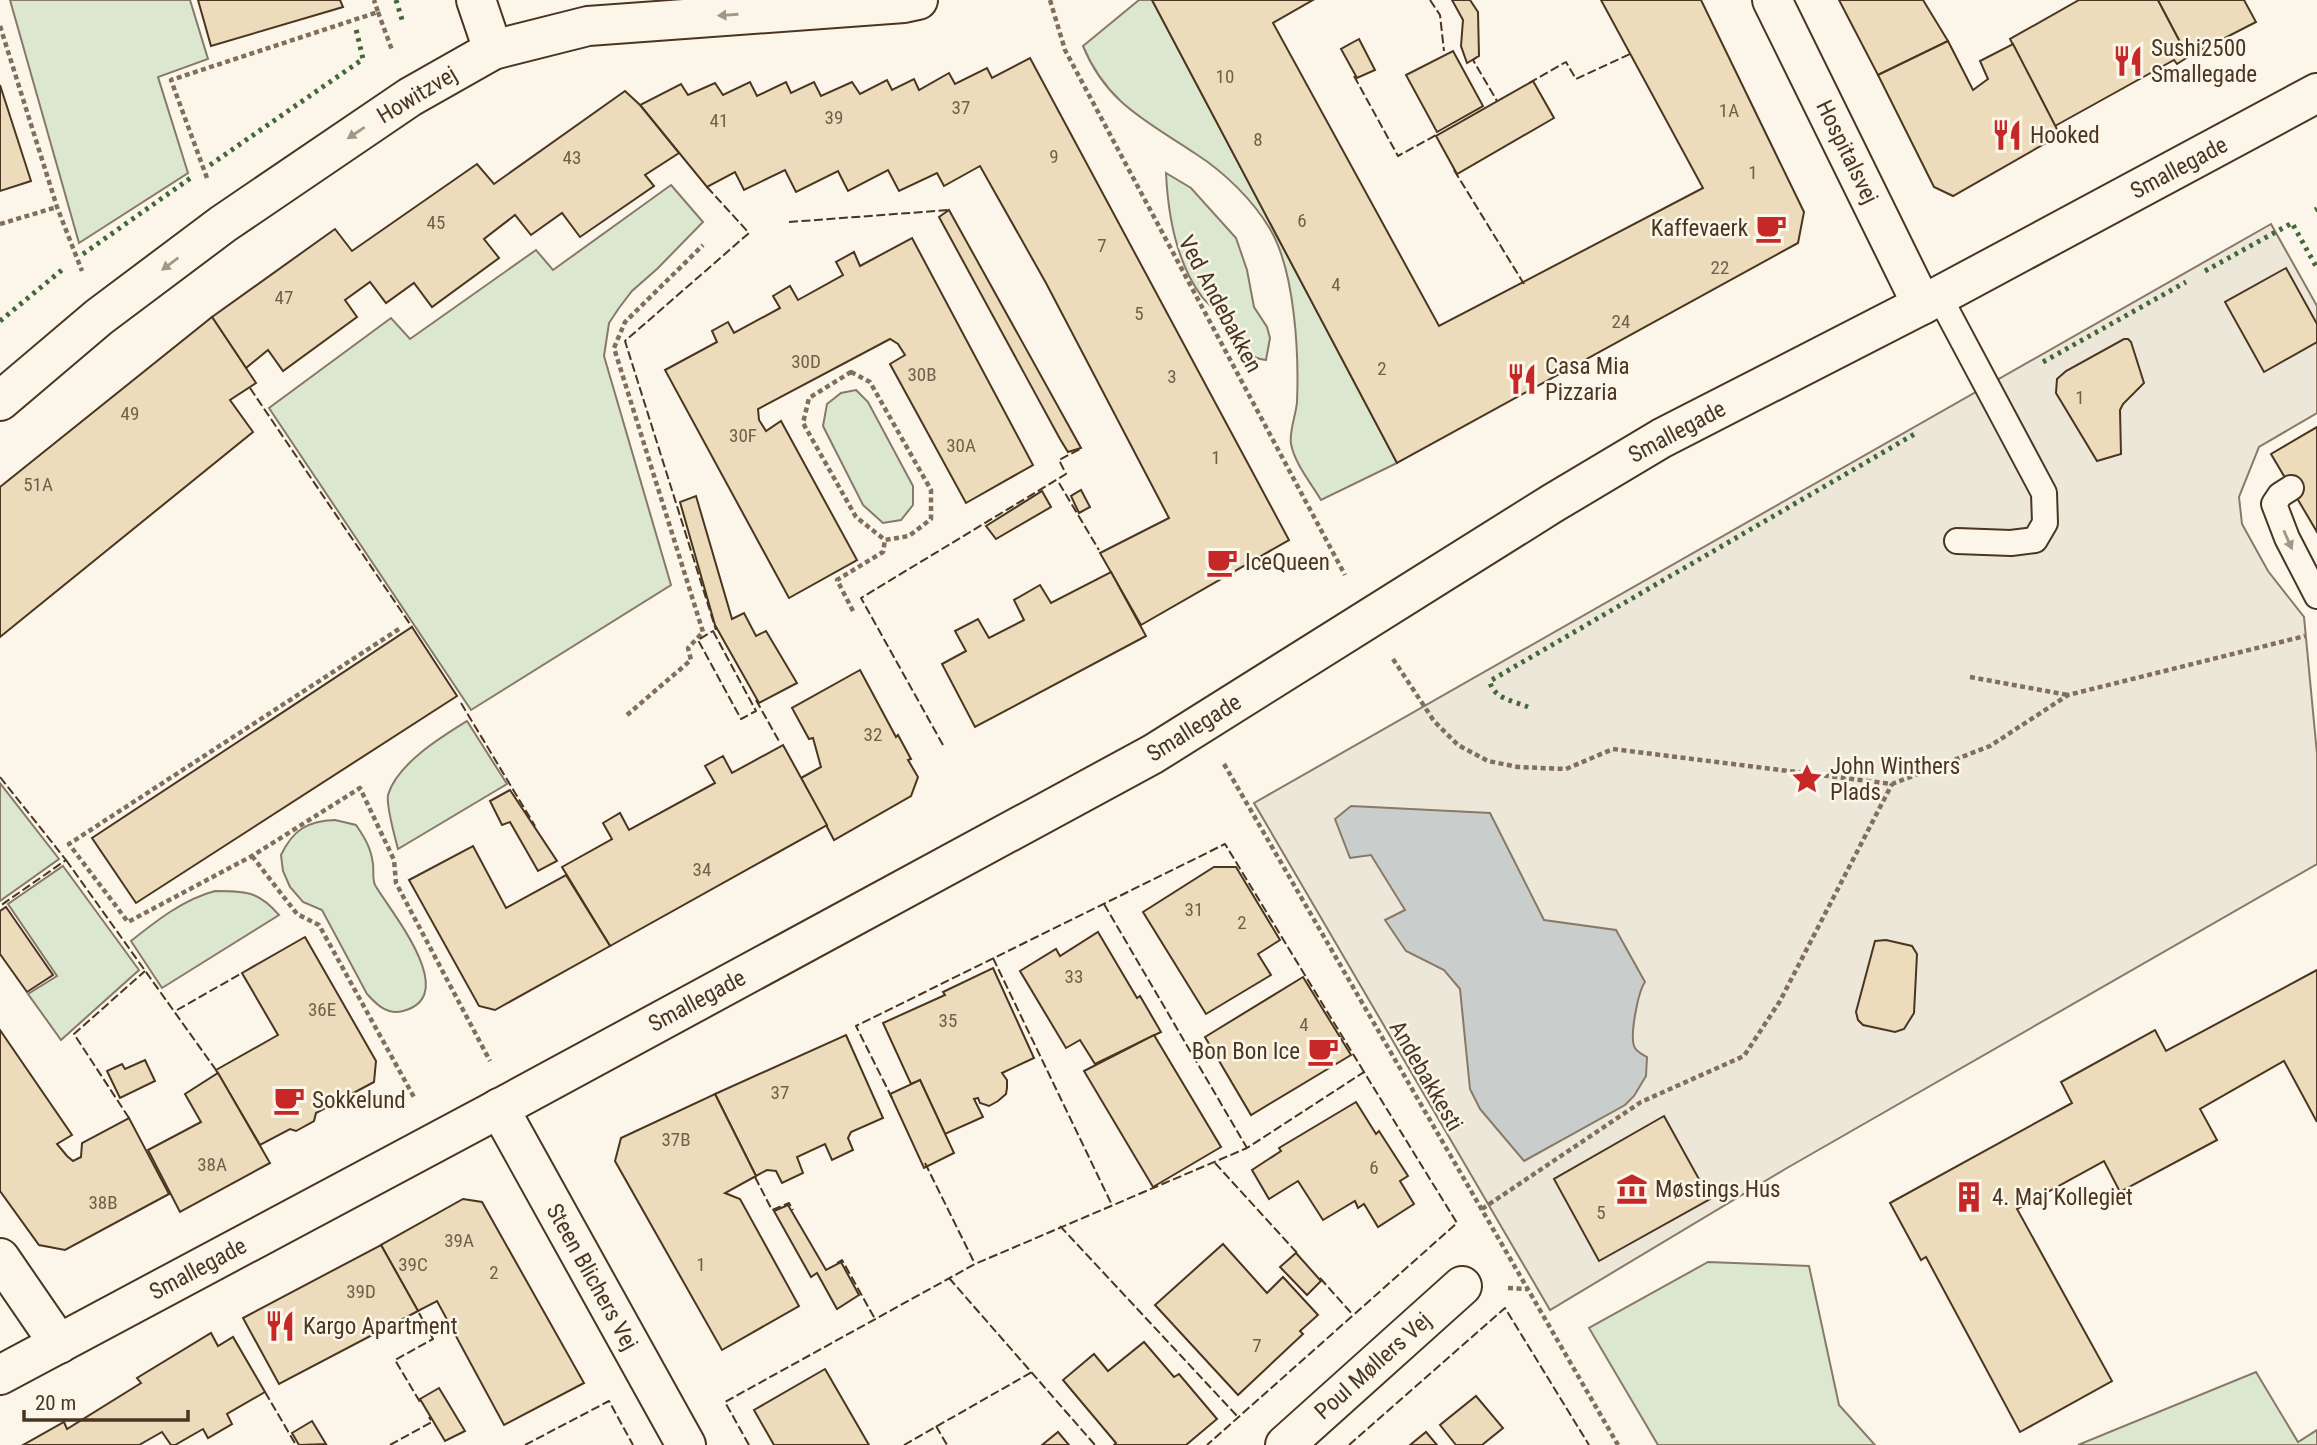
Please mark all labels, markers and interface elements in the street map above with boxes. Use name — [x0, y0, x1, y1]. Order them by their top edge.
one-way arrow — [717, 9, 739, 20]
place label: Sushi2500 Smallegade — [2151, 35, 2257, 88]
restaurant icon: Sushi2500 Smallegade — [2111, 44, 2145, 78]
street label: Howitzvej — [372, 61, 462, 129]
house number: 10 — [1216, 65, 1234, 88]
house number: 37 — [952, 96, 970, 119]
street label: Hospitalsvej — [1810, 96, 1884, 208]
house number: 1A — [1719, 99, 1739, 122]
house number: 39 — [825, 106, 843, 129]
house number: 41 — [710, 109, 728, 132]
restaurant icon: Hooked — [1990, 118, 2024, 152]
place label: Hooked — [2030, 122, 2100, 149]
one-way arrow — [347, 126, 365, 140]
house number: 8 — [1253, 128, 1263, 151]
street label: Smallegade — [2126, 131, 2232, 205]
house number: 9 — [1049, 145, 1059, 168]
house number: 43 — [563, 146, 581, 169]
house number: 1 — [1748, 161, 1758, 184]
house number: 6 — [1297, 209, 1307, 232]
house number: 45 — [427, 211, 445, 234]
cafe icon: Kaffevaerk — [1754, 211, 1788, 245]
place label: Kaffevaerk — [1651, 215, 1749, 242]
street label: Ved Andebakken — [1173, 231, 1267, 377]
house number: 7 — [1097, 234, 1107, 257]
house number: 22 — [1711, 256, 1729, 279]
one-way arrow — [161, 257, 179, 271]
house number: 4 — [1331, 273, 1341, 296]
house number: 47 — [275, 286, 293, 309]
house number: 5 — [1134, 302, 1144, 325]
house number: 24 — [1612, 310, 1630, 333]
house number: 30D — [791, 350, 821, 373]
place label: Casa Mia Pizzaria — [1545, 353, 1630, 406]
house number: 2 — [1377, 357, 1387, 380]
restaurant icon: Casa Mia Pizzaria — [1505, 362, 1539, 396]
house number: 30B — [907, 363, 937, 386]
house number: 3 — [1167, 365, 1177, 388]
house number: 1 — [2075, 386, 2085, 409]
street label: Smallegade — [1624, 395, 1730, 469]
house number: 49 — [121, 402, 139, 425]
house number: 30F — [729, 424, 757, 447]
house number: 30A — [946, 434, 976, 457]
house number: 1 — [1211, 446, 1221, 469]
house number: 51A — [23, 473, 53, 496]
one-way arrow — [2282, 530, 2294, 550]
cafe icon: IceQueen — [1205, 545, 1239, 579]
place label: IceQueen — [1245, 549, 1330, 576]
street label: Smallegade — [1142, 688, 1246, 768]
house number: 32 — [864, 723, 882, 746]
place label: John Winthers Plads — [1830, 753, 1960, 806]
place icon: John Winthers Plads — [1790, 762, 1824, 796]
house number: 34 — [693, 858, 711, 881]
house number: 31 — [1185, 898, 1203, 921]
house number: 2 — [1237, 911, 1247, 934]
street label: Smallegade — [644, 964, 750, 1038]
house number: 33 — [1065, 965, 1083, 988]
house number: 36E — [308, 998, 336, 1021]
house number: 35 — [939, 1009, 957, 1032]
house number: 4 — [1299, 1013, 1309, 1036]
street label: Andebakkesti — [1384, 1016, 1468, 1136]
cafe icon: Bon Bon Ice — [1306, 1034, 1340, 1068]
place label: Bon Bon Ice — [1192, 1038, 1300, 1065]
house number: 37 — [771, 1081, 789, 1104]
cafe icon: Sokkelund — [272, 1083, 306, 1117]
place label: Sokkelund — [312, 1087, 406, 1114]
house number: 37B — [661, 1128, 691, 1151]
house number: 38A — [197, 1153, 227, 1176]
house number: 6 — [1369, 1156, 1379, 1179]
museum icon: Møstings Hus — [1615, 1172, 1649, 1206]
place label: Møstings Hus — [1655, 1176, 1781, 1203]
building icon: 4. Maj Kollegiet — [1952, 1180, 1986, 1214]
place label: 4. Maj Kollegiet — [1992, 1184, 2133, 1211]
house number: 38B — [88, 1191, 118, 1214]
street label: Steen Blichers Vej — [541, 1199, 643, 1355]
house number: 5 — [1596, 1201, 1606, 1224]
house number: 39A — [444, 1229, 474, 1252]
street label: Smallegade — [145, 1232, 251, 1306]
house number: 39C — [398, 1253, 428, 1276]
house number: 1 — [696, 1253, 706, 1276]
house number: 2 — [489, 1261, 499, 1284]
house number: 39D — [346, 1280, 376, 1303]
street label: Poul Møllers Vej — [1309, 1307, 1437, 1425]
restaurant icon: Kargo Apartment — [263, 1309, 297, 1343]
place label: Kargo Apartment — [303, 1313, 458, 1340]
house number: 7 — [1252, 1334, 1262, 1357]
scale bar — [24, 1378, 189, 1422]
text: 20 m — [35, 1391, 76, 1415]

